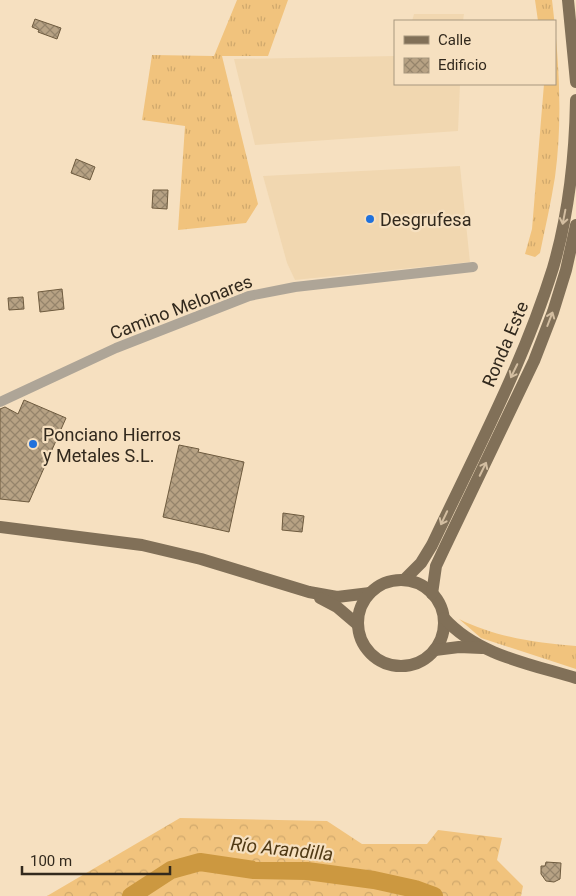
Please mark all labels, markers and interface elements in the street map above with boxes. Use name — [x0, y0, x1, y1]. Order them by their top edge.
legend — [394, 20, 556, 85]
text: Calle — [438, 31, 471, 49]
text: Edificio — [438, 56, 487, 74]
place label: Desgrufesa — [380, 209, 471, 230]
one-way arrow — [559, 209, 568, 225]
marker: Desgrufesa — [364, 213, 376, 225]
street label: Camino Melonares — [107, 270, 255, 344]
street label: Ronda Este — [478, 298, 532, 390]
one-way arrow — [546, 312, 556, 327]
one-way arrow — [509, 364, 519, 379]
place label: Ponciano Hierros y Metales S.L. — [43, 424, 181, 466]
marker: Ponciano Hierros y Metales S.L. — [27, 438, 39, 450]
one-way arrow — [479, 462, 488, 477]
one-way arrow — [439, 510, 448, 525]
water label: Río Arandilla — [230, 832, 334, 866]
scale bar — [22, 844, 170, 876]
text: 100 m — [30, 852, 72, 870]

